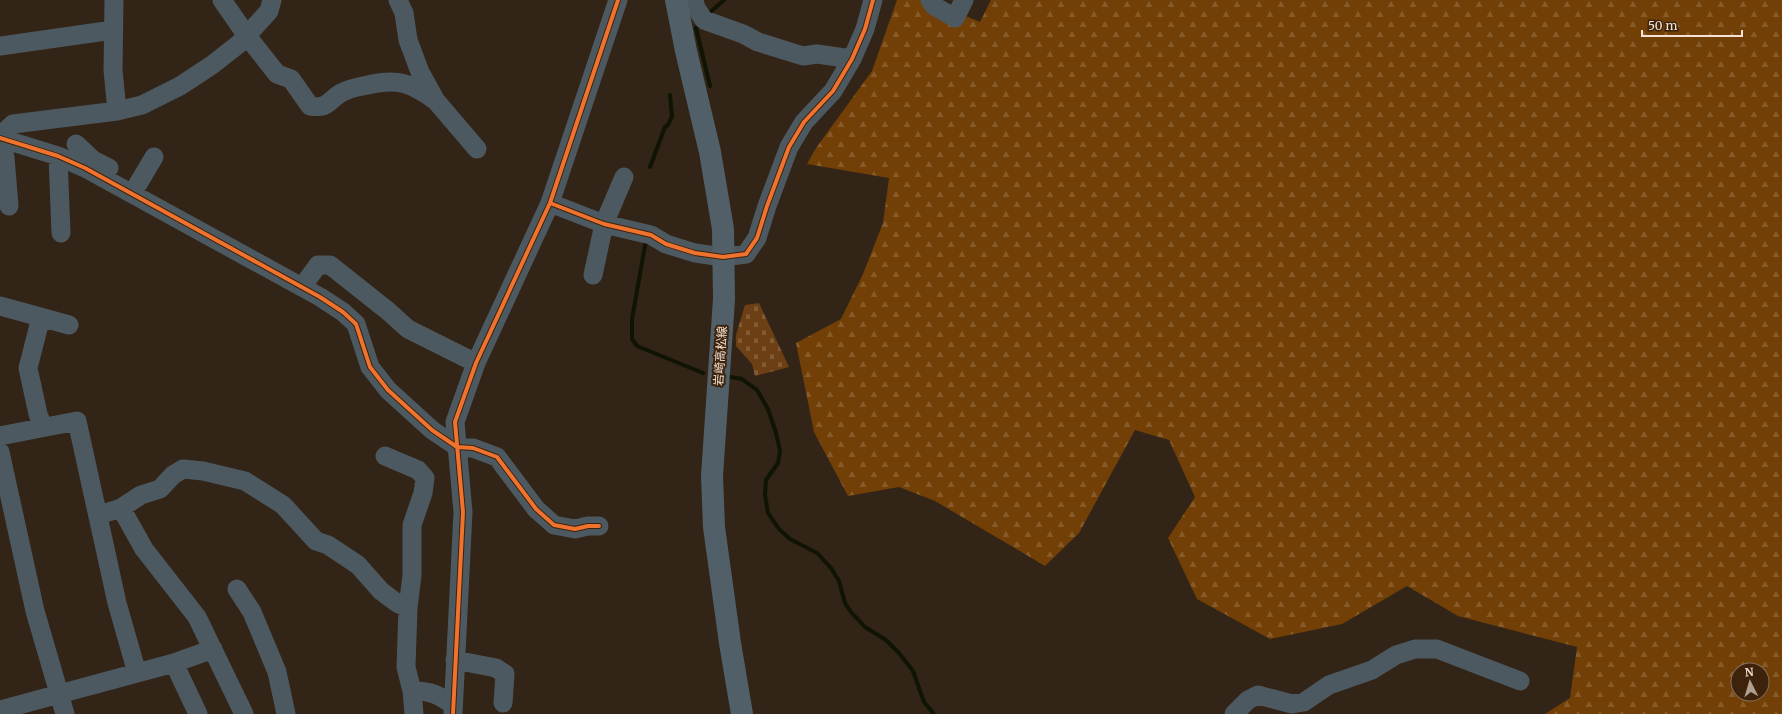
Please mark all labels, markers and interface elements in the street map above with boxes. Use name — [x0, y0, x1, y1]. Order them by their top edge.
scale bar — [1642, 12, 1742, 38]
text: 50 m — [1648, 18, 1677, 33]
street label: 岩崎高松線 — [710, 326, 730, 386]
north arrow — [1730, 662, 1770, 702]
text: N — [1744, 665, 1754, 679]

